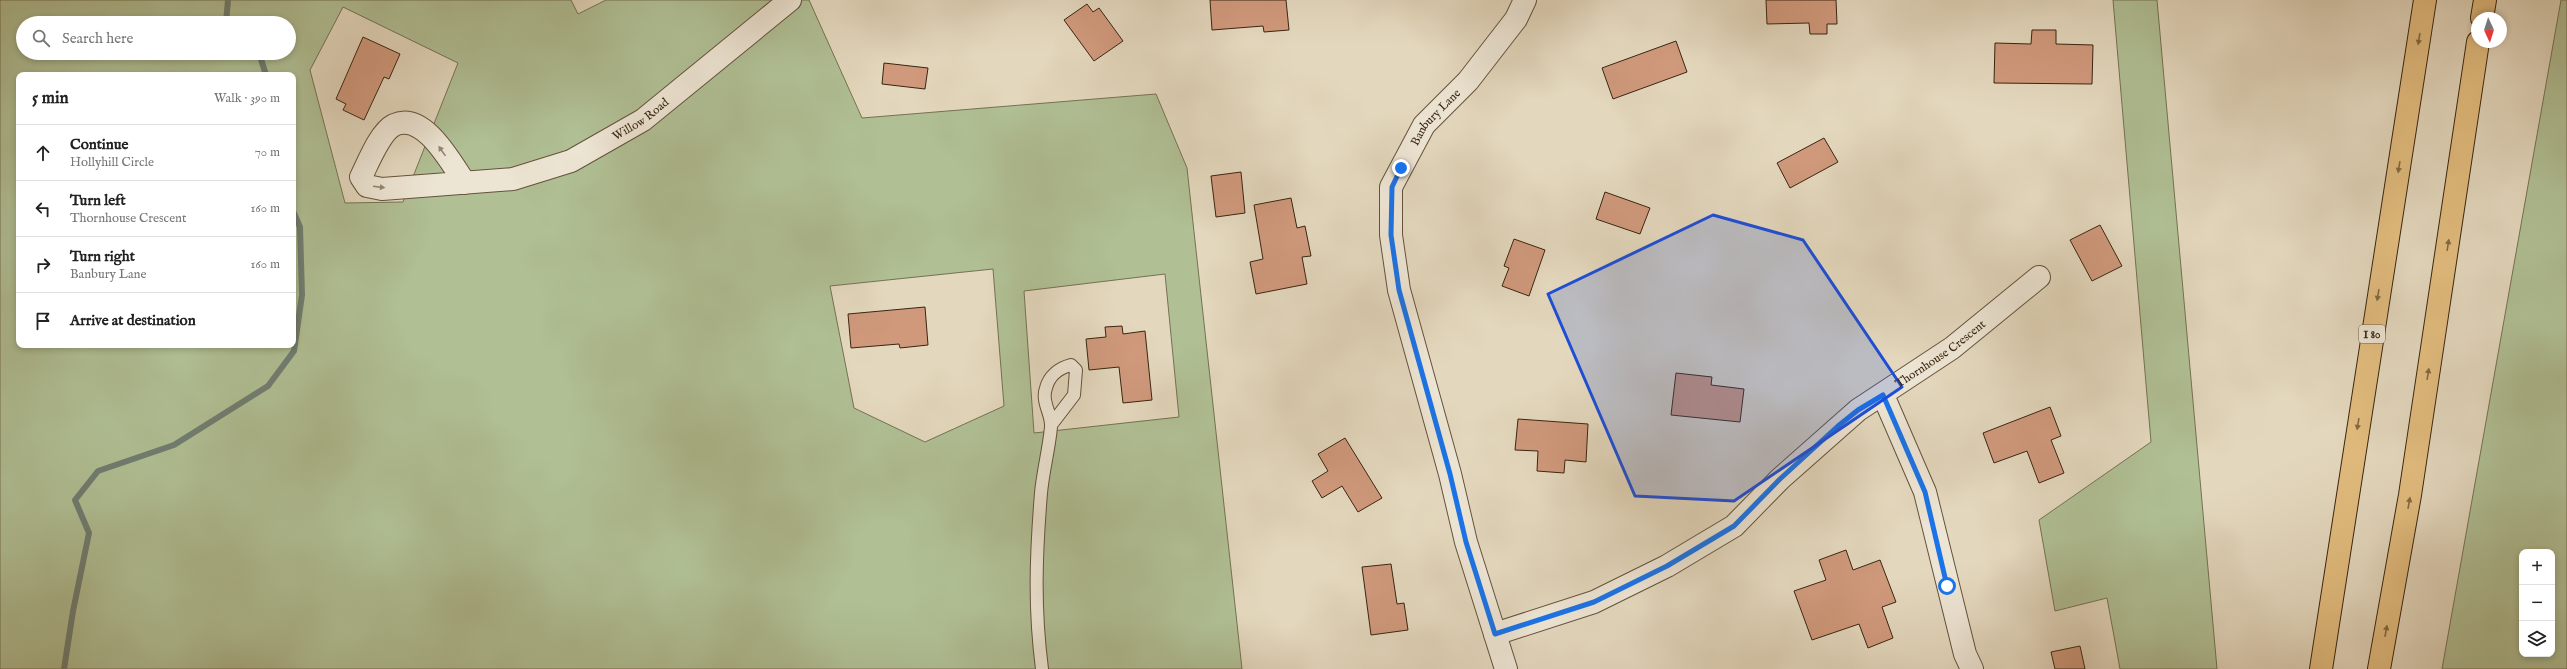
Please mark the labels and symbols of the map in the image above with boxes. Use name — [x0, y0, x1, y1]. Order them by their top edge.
north arrow — [2471, 12, 2507, 48]
one-way arrow — [2416, 32, 2422, 45]
street label: Banbury Lane — [1407, 85, 1464, 148]
street label: Willow Road — [610, 95, 673, 144]
one-way arrow — [438, 146, 446, 156]
route end — [1392, 159, 1410, 177]
one-way arrow — [2396, 161, 2402, 173]
one-way arrow — [373, 184, 385, 191]
one-way arrow — [2445, 239, 2451, 252]
one-way arrow — [2375, 289, 2381, 301]
street label: Thornhouse Crescent — [1892, 317, 1989, 391]
road number: I 80 — [2359, 325, 2385, 343]
one-way arrow — [2425, 368, 2431, 380]
one-way arrow — [2355, 418, 2361, 430]
one-way arrow — [2406, 496, 2412, 509]
route start — [1938, 577, 1956, 595]
one-way arrow — [2383, 624, 2389, 637]

